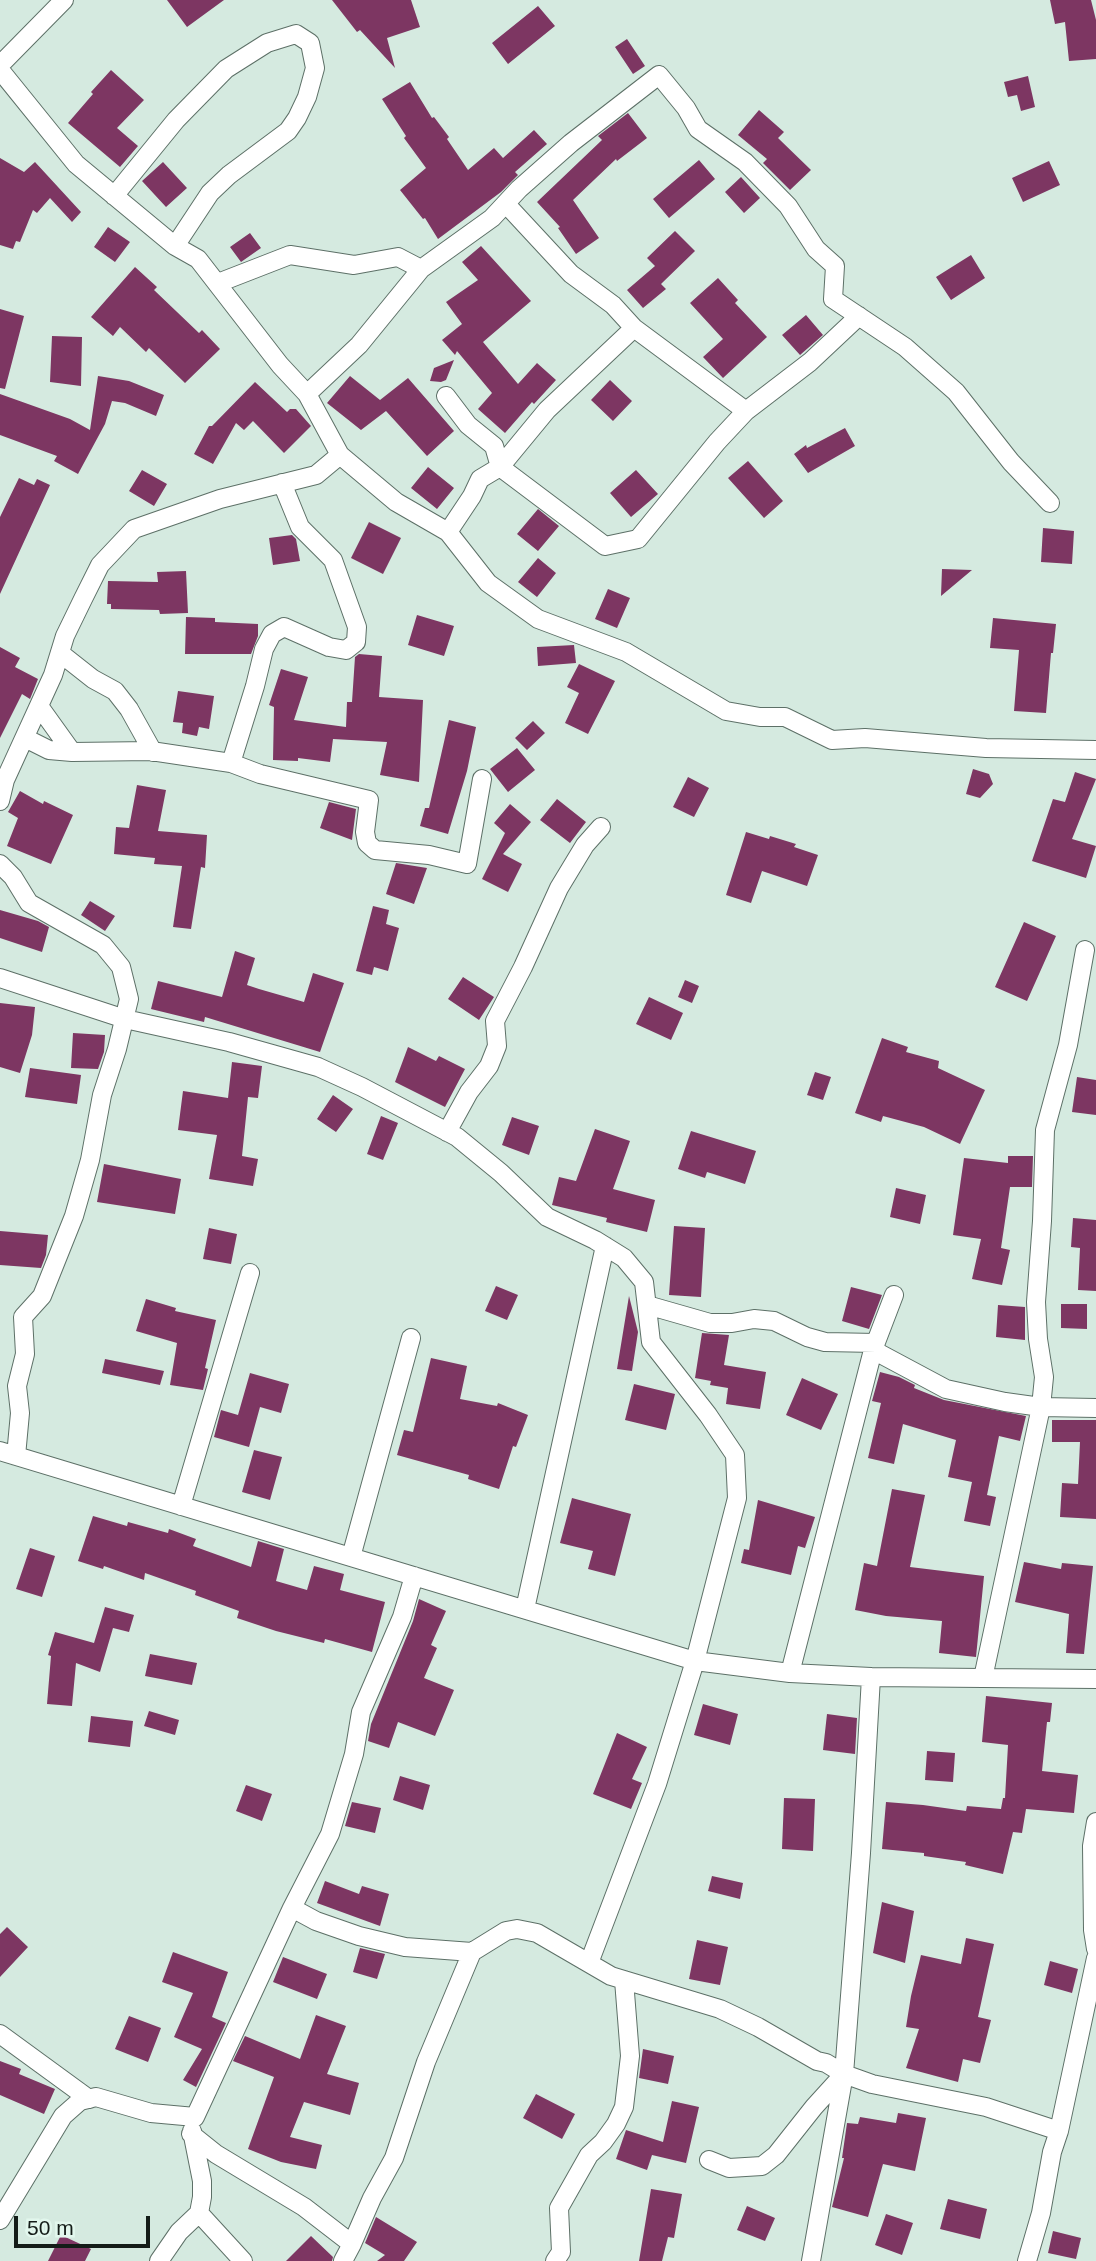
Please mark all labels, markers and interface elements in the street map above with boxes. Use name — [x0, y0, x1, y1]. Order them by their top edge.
scale bar — [18, 2202, 154, 2246]
text: 50 m — [27, 2216, 74, 2239]

